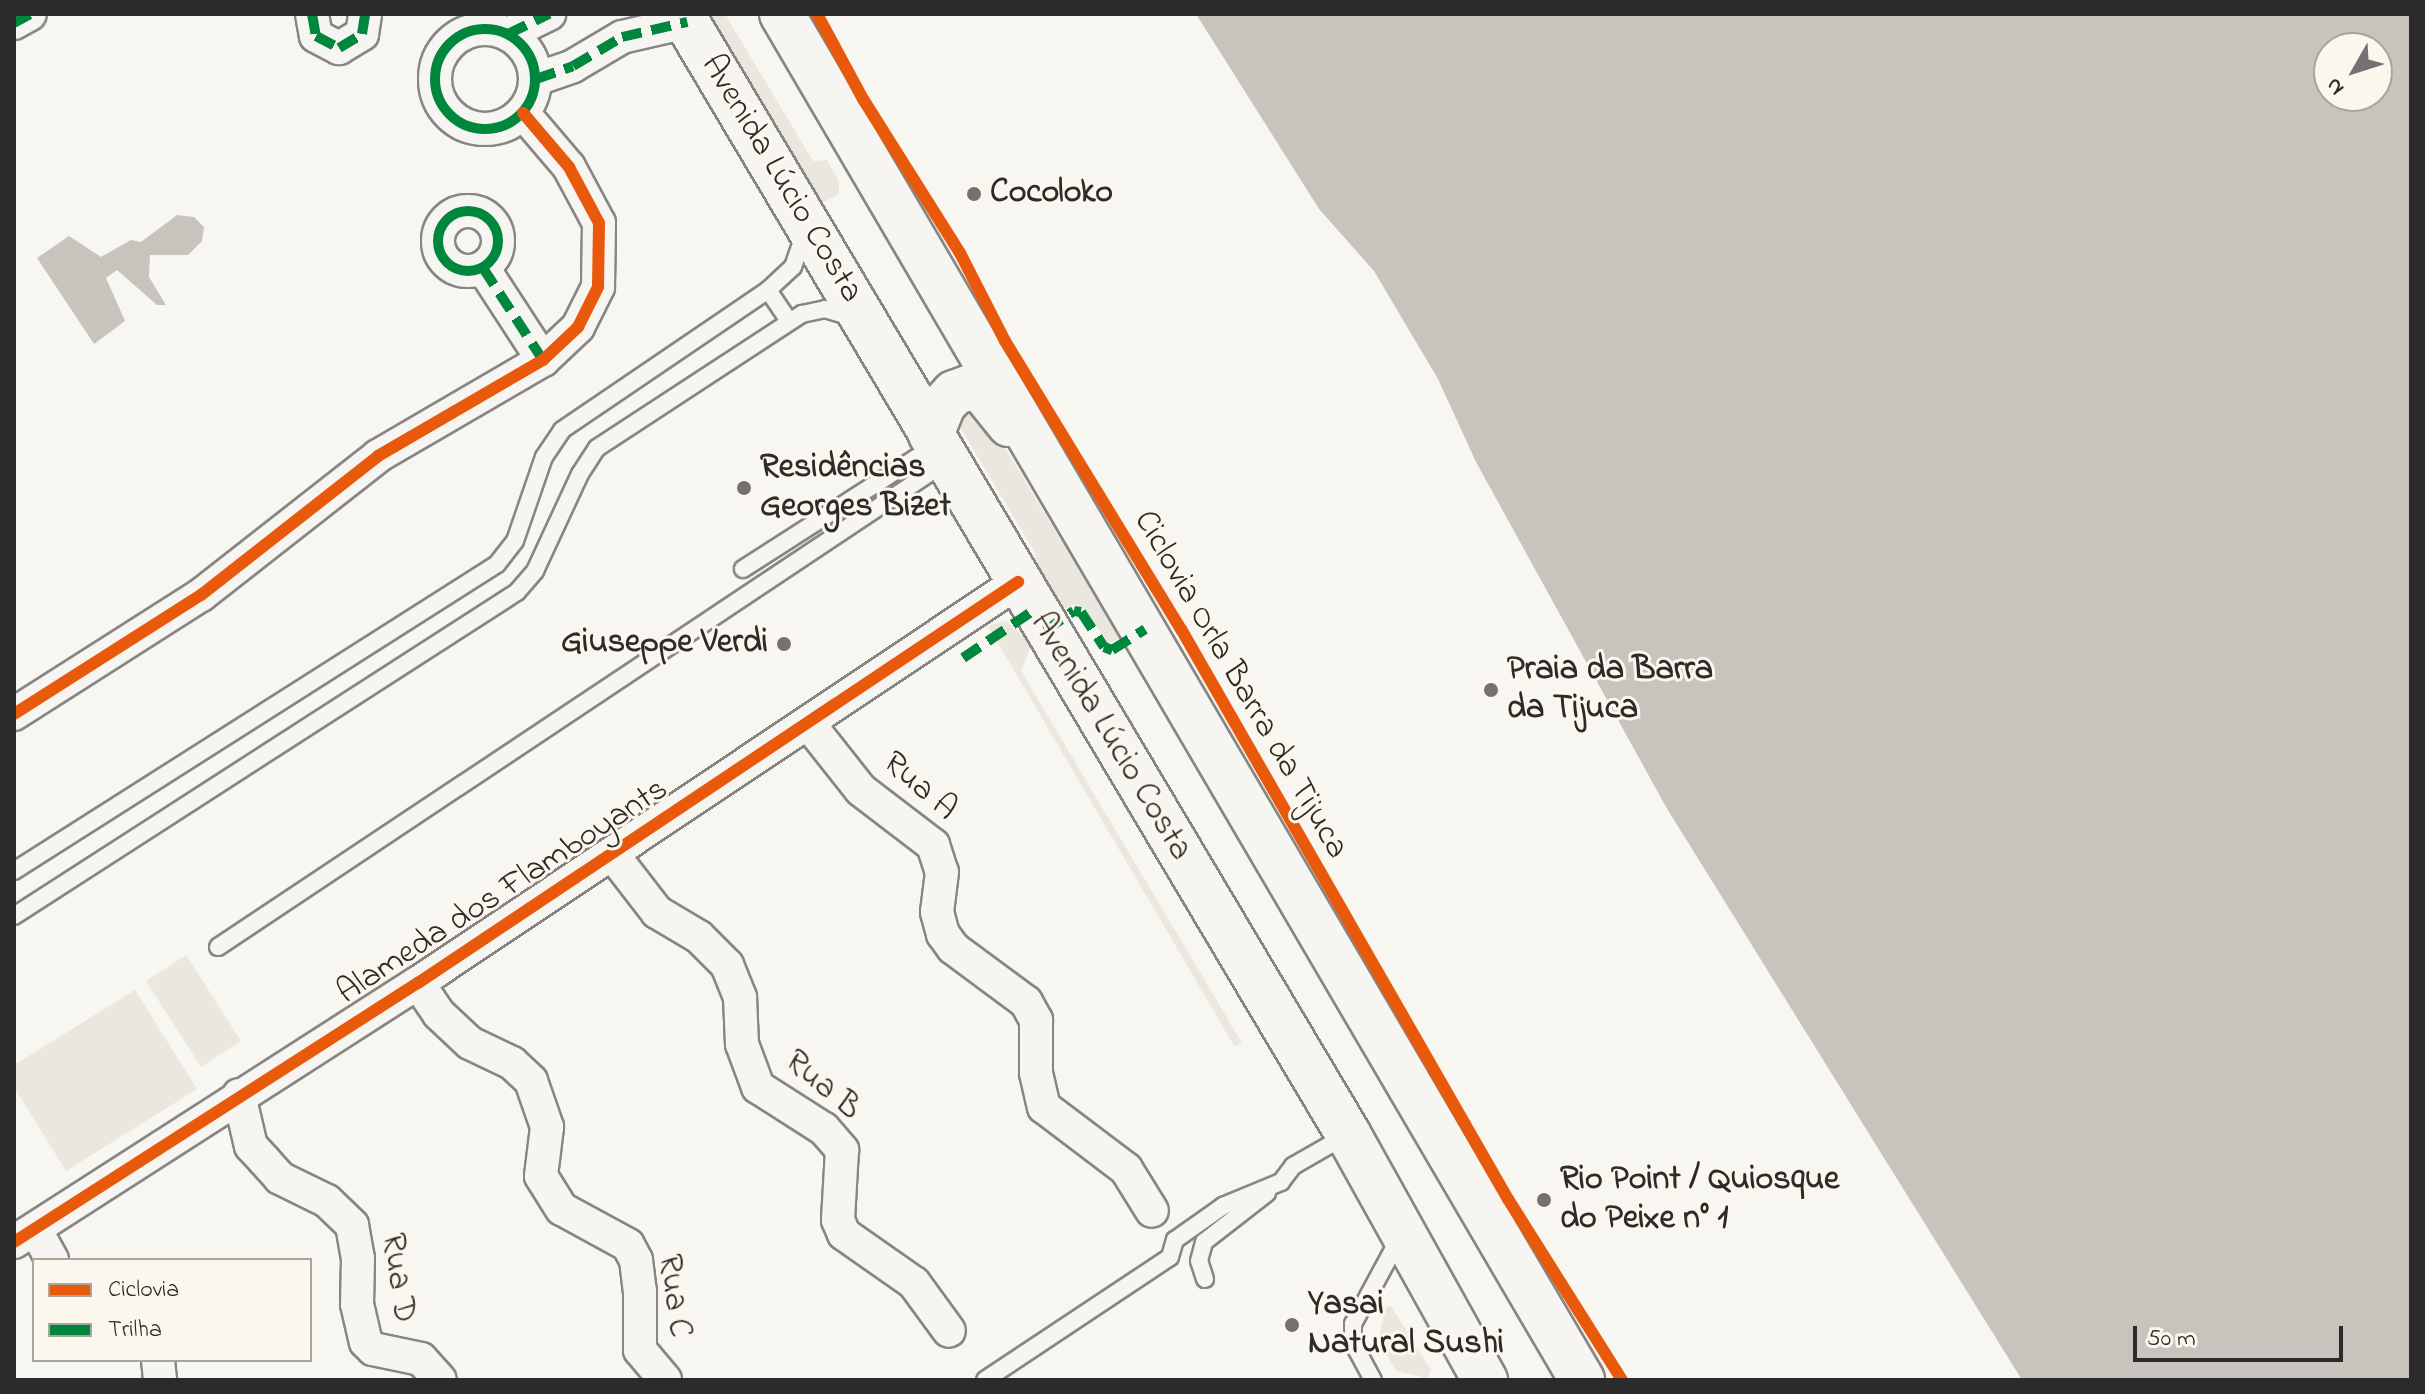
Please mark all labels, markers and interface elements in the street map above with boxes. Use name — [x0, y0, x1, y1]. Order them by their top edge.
north arrow — [2313, 32, 2393, 112]
street label: Avenida Lúcio Costa — [691, 48, 871, 310]
text: N — [2319, 70, 2353, 102]
place label: Cocoloko — [990, 174, 1113, 214]
marker: Cocoloko — [965, 185, 983, 203]
place label: Residências Georges Bizet — [760, 448, 951, 528]
marker: Residências Georges Bizet — [735, 479, 753, 497]
street label: Ciclovia Orla Barra da Tijuca — [1124, 504, 1356, 866]
street label: Avenida Lúcio Costa — [1020, 606, 1200, 868]
place label: Giuseppe Verdi — [561, 624, 768, 664]
marker: Giuseppe Verdi — [775, 635, 793, 653]
place label: Praia da Barra da Tijuca — [1507, 650, 1713, 730]
marker: Praia da Barra da Tijuca — [1482, 681, 1500, 699]
street label: Rua A — [873, 743, 965, 831]
street label: Alameda dos Flamboyants — [330, 770, 676, 1014]
street label: Rua B — [775, 1042, 869, 1130]
place label: Rio Point / Quiosque do Peixe n° 1 — [1560, 1160, 1839, 1240]
marker: Rio Point / Quiosque do Peixe n° 1 — [1535, 1191, 1553, 1209]
street label: Rua D — [371, 1231, 423, 1325]
street label: Rua C — [647, 1252, 699, 1340]
legend — [32, 1258, 312, 1362]
text: Ciclovia — [108, 1273, 179, 1308]
place label: Yasai Natural Sushi — [1308, 1285, 1504, 1364]
scale bar — [2137, 1310, 2347, 1360]
text: Trilha — [108, 1313, 162, 1348]
marker: Yasai Natural Sushi — [1283, 1316, 1301, 1334]
text: 50 m — [2147, 1322, 2196, 1357]

